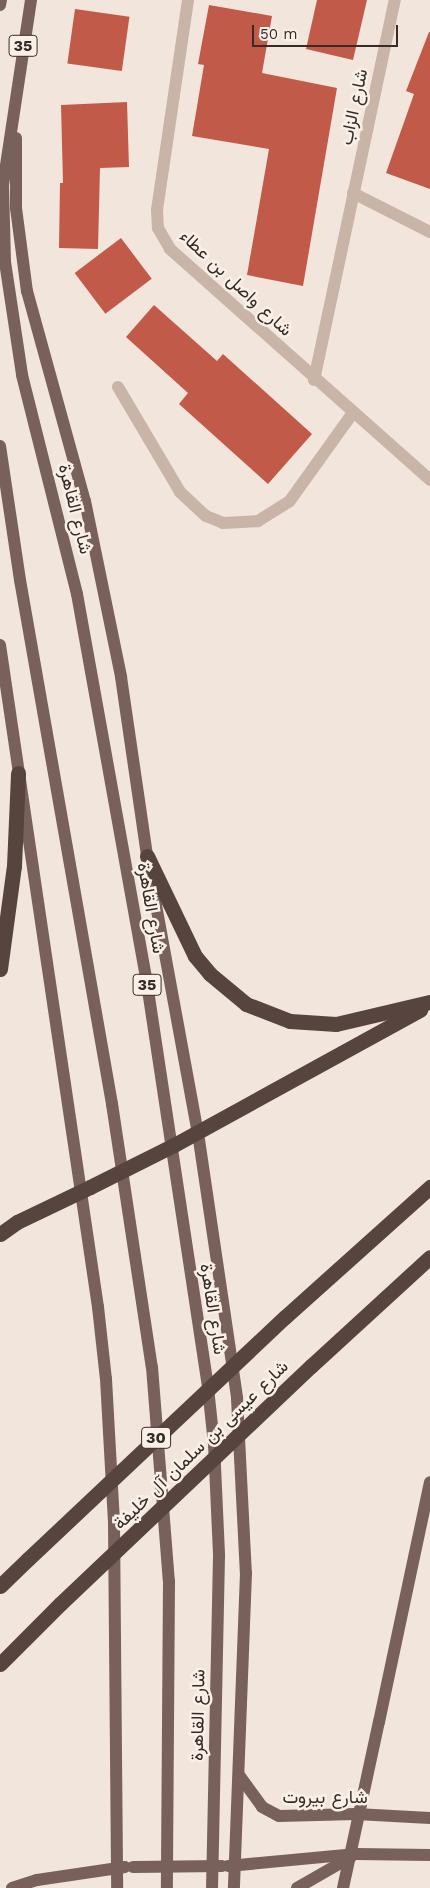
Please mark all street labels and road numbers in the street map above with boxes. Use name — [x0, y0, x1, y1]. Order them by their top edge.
road number: 35 — [8, 32, 38, 59]
street label: شارع الزاب — [335, 67, 373, 147]
street label: شارع واصل بن عطاء — [175, 225, 297, 341]
street label: شارع القاهرة — [53, 462, 97, 556]
street label: شارع القاهرة — [132, 861, 170, 955]
road number: 35 — [132, 972, 162, 998]
street label: شارع القاهرة — [195, 1262, 231, 1356]
street label: شارع عيسى بن سلمان آل خليفة — [109, 1356, 293, 1534]
road number: 30 — [141, 1425, 171, 1452]
street label: شارع القاهرة — [186, 1669, 210, 1761]
street label: شارع بيروت — [282, 1786, 368, 1808]

